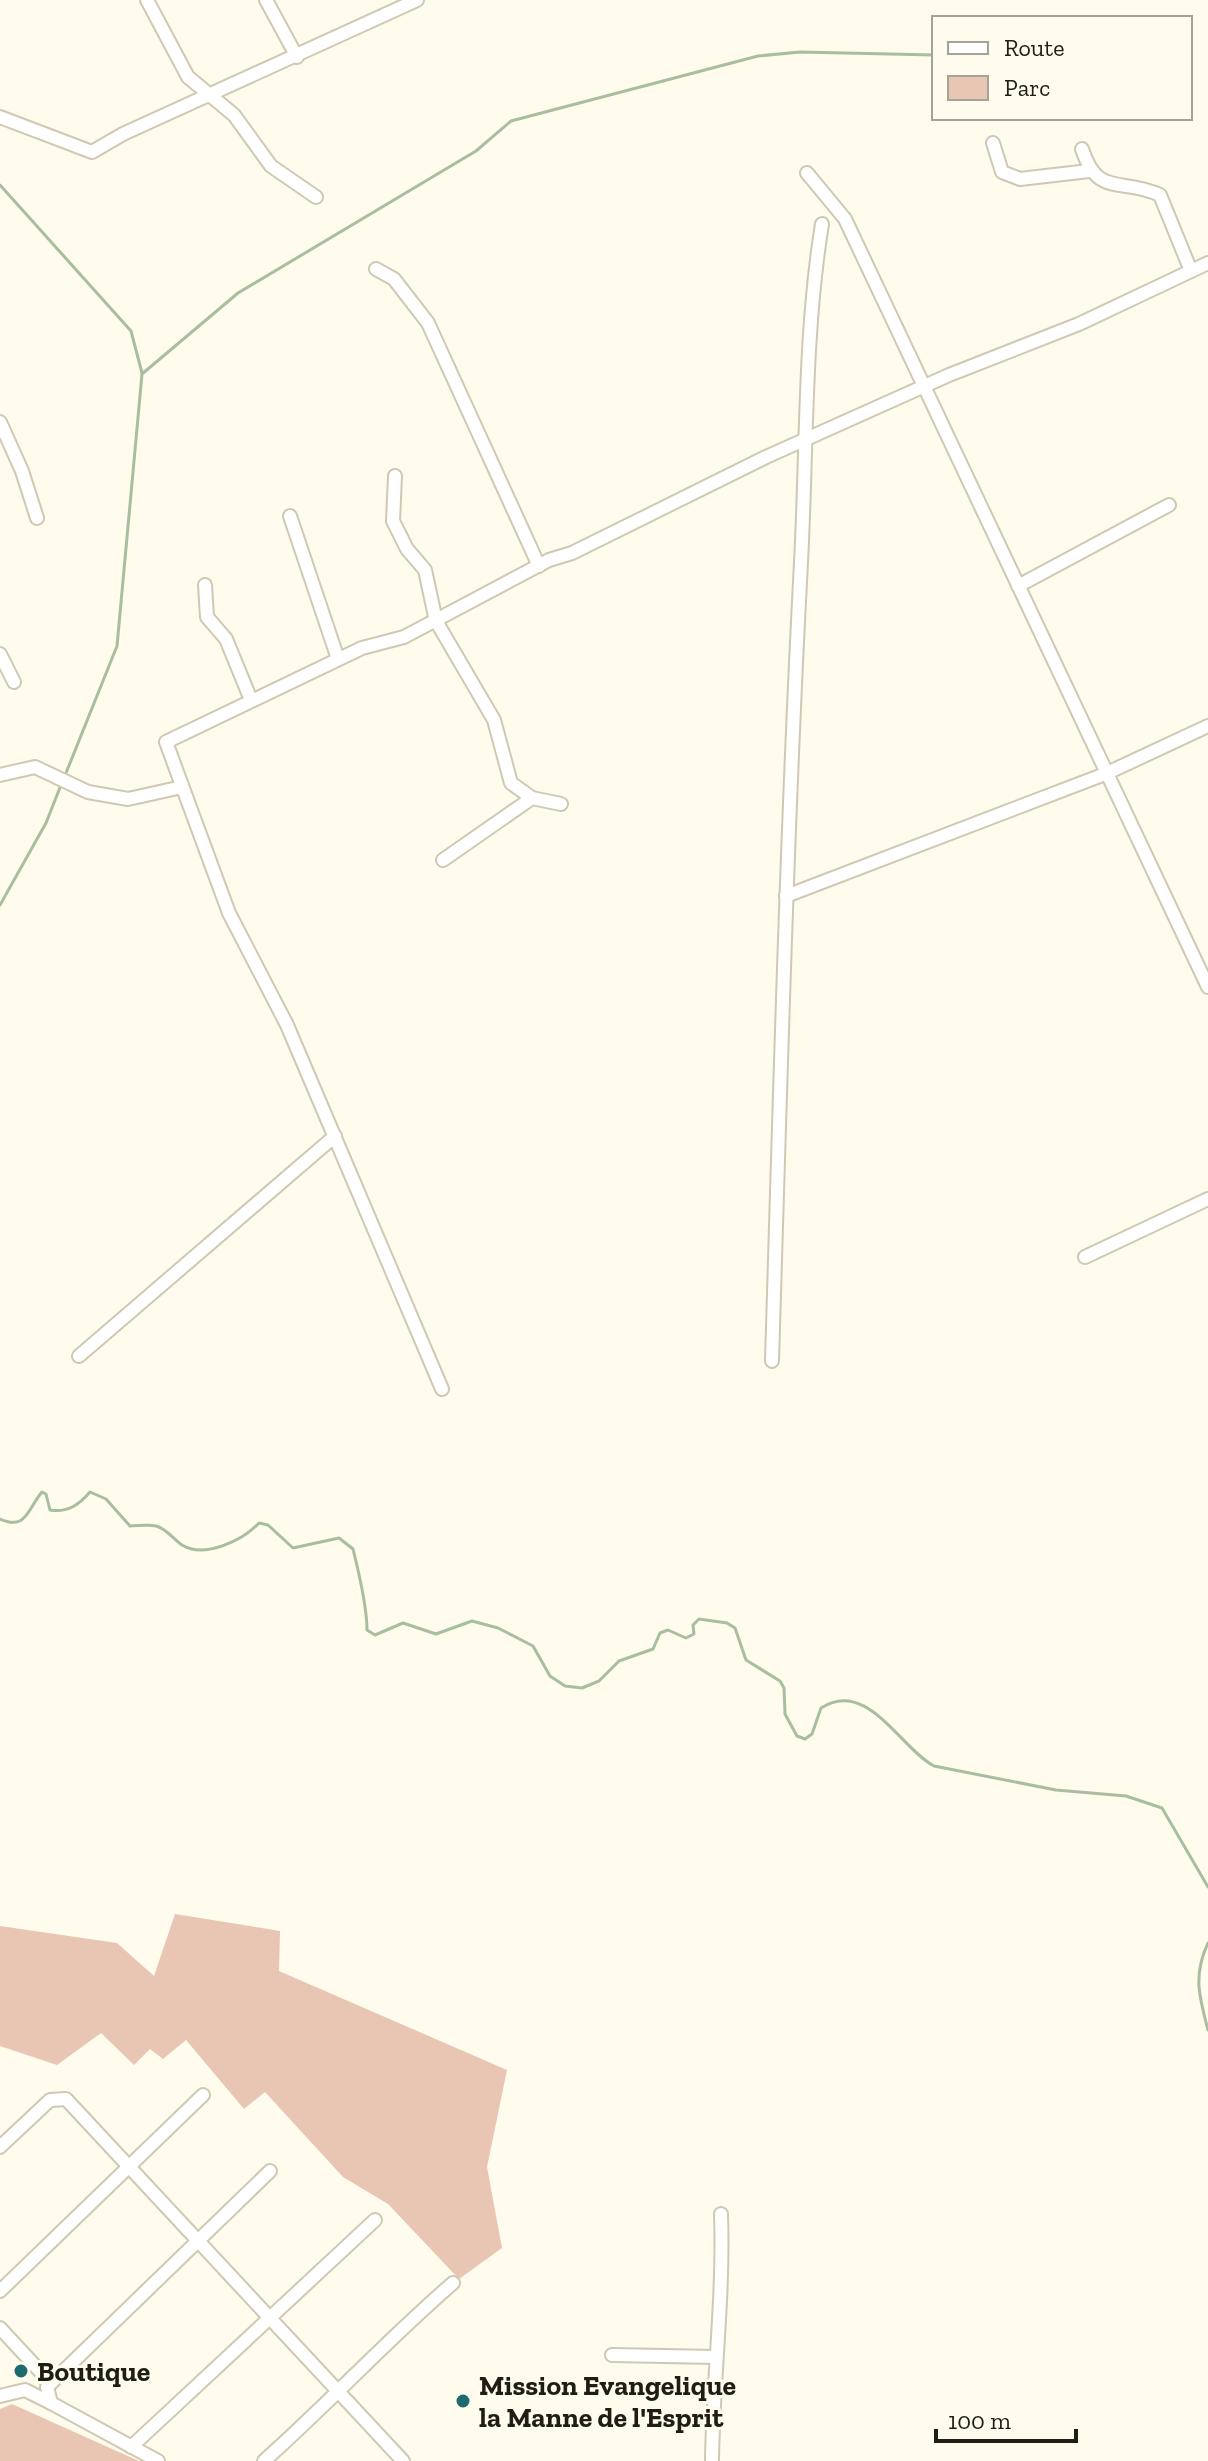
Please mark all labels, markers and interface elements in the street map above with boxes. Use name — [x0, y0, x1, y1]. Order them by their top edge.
legend — [932, 16, 1192, 120]
text: Route — [1004, 33, 1064, 62]
text: Parc — [1004, 73, 1050, 102]
place label: Boutique — [37, 2355, 150, 2388]
marker: Boutique — [12, 2362, 30, 2380]
place label: Mission Evangelique la Manne de l'Esprit — [479, 2369, 736, 2434]
marker: Mission Evangelique la Manne de l'Esprit — [454, 2392, 472, 2410]
scale bar — [936, 2393, 1076, 2443]
text: 100 m — [948, 2406, 1011, 2435]

